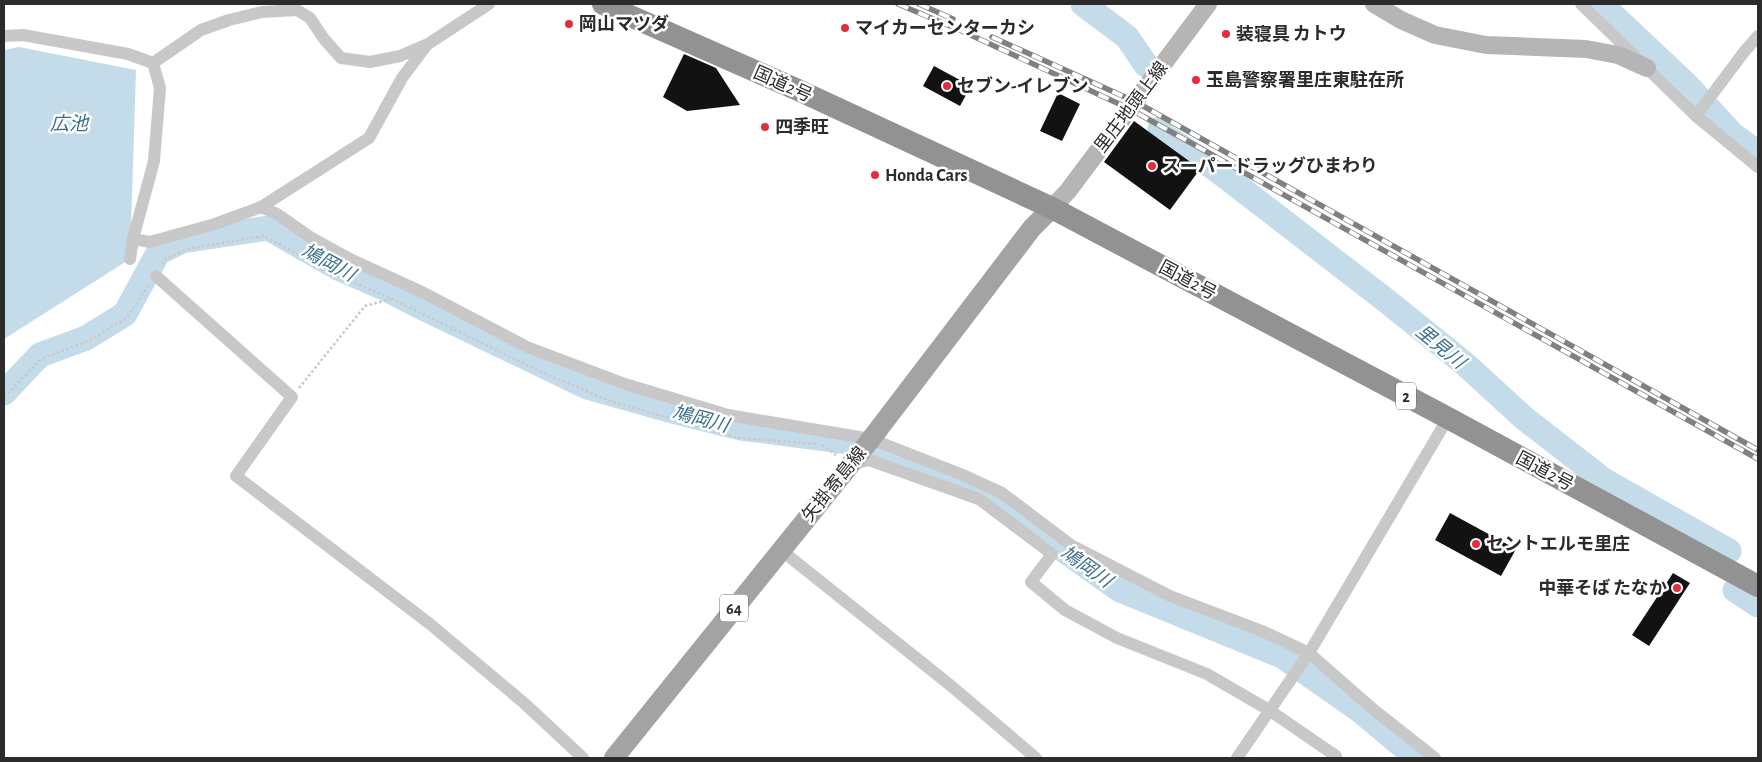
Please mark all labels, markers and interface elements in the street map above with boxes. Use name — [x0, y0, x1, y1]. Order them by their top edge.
place label: 岡山マツダ — [579, 14, 669, 34]
marker: 岡山マツダ — [563, 18, 575, 30]
place label: マイカーセンターカシ — [855, 19, 1035, 38]
marker: マイカーセンターカシ — [839, 22, 851, 34]
place label: 装寝具 カトウ — [1236, 25, 1347, 44]
marker: 装寝具 カトウ — [1220, 28, 1232, 40]
street label: 里庄地頭上線 — [1091, 58, 1171, 156]
street label: 国道2号 — [751, 62, 815, 106]
place label: 玉島警察署里庄東駐在所 — [1206, 70, 1404, 90]
marker: 玉島警察署里庄東駐在所 — [1190, 74, 1202, 86]
place label: セブン-イレブン — [957, 76, 1088, 96]
marker: セブン-イレブン — [941, 80, 953, 92]
water label: 広池 — [50, 114, 90, 134]
place label: 四季旺 — [775, 117, 829, 137]
marker: 四季旺 — [759, 121, 771, 133]
place label: スーパードラッグひまわり — [1162, 156, 1378, 176]
marker: スーパードラッグひまわり — [1146, 160, 1158, 172]
place label: Honda Cars — [885, 167, 967, 185]
marker: Honda Cars — [869, 169, 881, 181]
water label: 鳩岡川 — [299, 241, 360, 286]
street label: 国道2号 — [1156, 257, 1220, 303]
water label: 里見川 — [1412, 321, 1470, 374]
road number: 2 — [1396, 382, 1416, 410]
water label: 鳩岡川 — [671, 402, 733, 437]
street label: 矢掛寄島線 — [798, 443, 870, 525]
street label: 国道2号 — [1513, 448, 1577, 494]
place label: セントエルモ里庄 — [1486, 535, 1630, 554]
marker: セントエルモ里庄 — [1470, 538, 1482, 550]
water label: 鳩岡川 — [1057, 542, 1117, 593]
place label: 中華そば たなか — [1538, 578, 1667, 598]
marker: 中華そば たなか — [1671, 582, 1683, 594]
road number: 64 — [720, 594, 748, 622]

